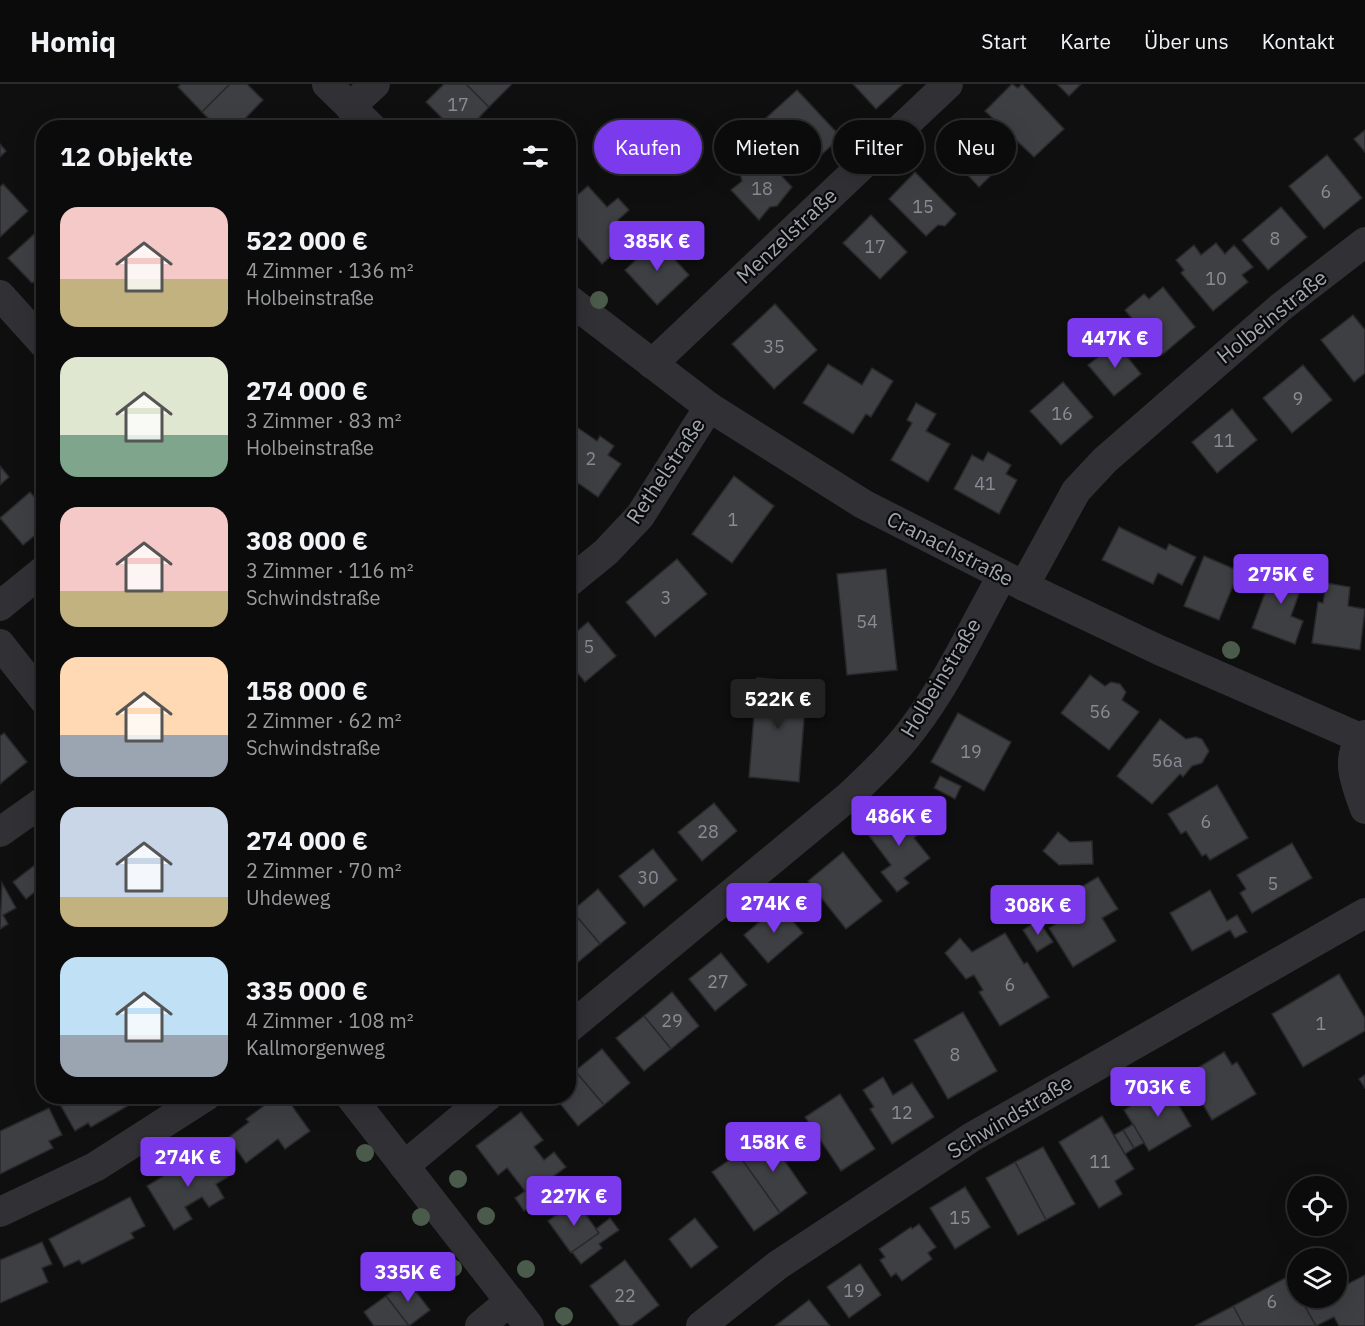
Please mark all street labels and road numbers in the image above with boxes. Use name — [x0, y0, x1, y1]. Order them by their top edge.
street label: Menzelstraße — [730, 181, 843, 289]
street label: Holbeinstraße — [1210, 263, 1332, 369]
street label: Rethelstraße — [619, 412, 711, 529]
street label: Cranachstraße — [882, 504, 1019, 592]
street label: Holbeinstraße — [894, 613, 987, 742]
street label: Schwindstraße — [942, 1068, 1077, 1165]

